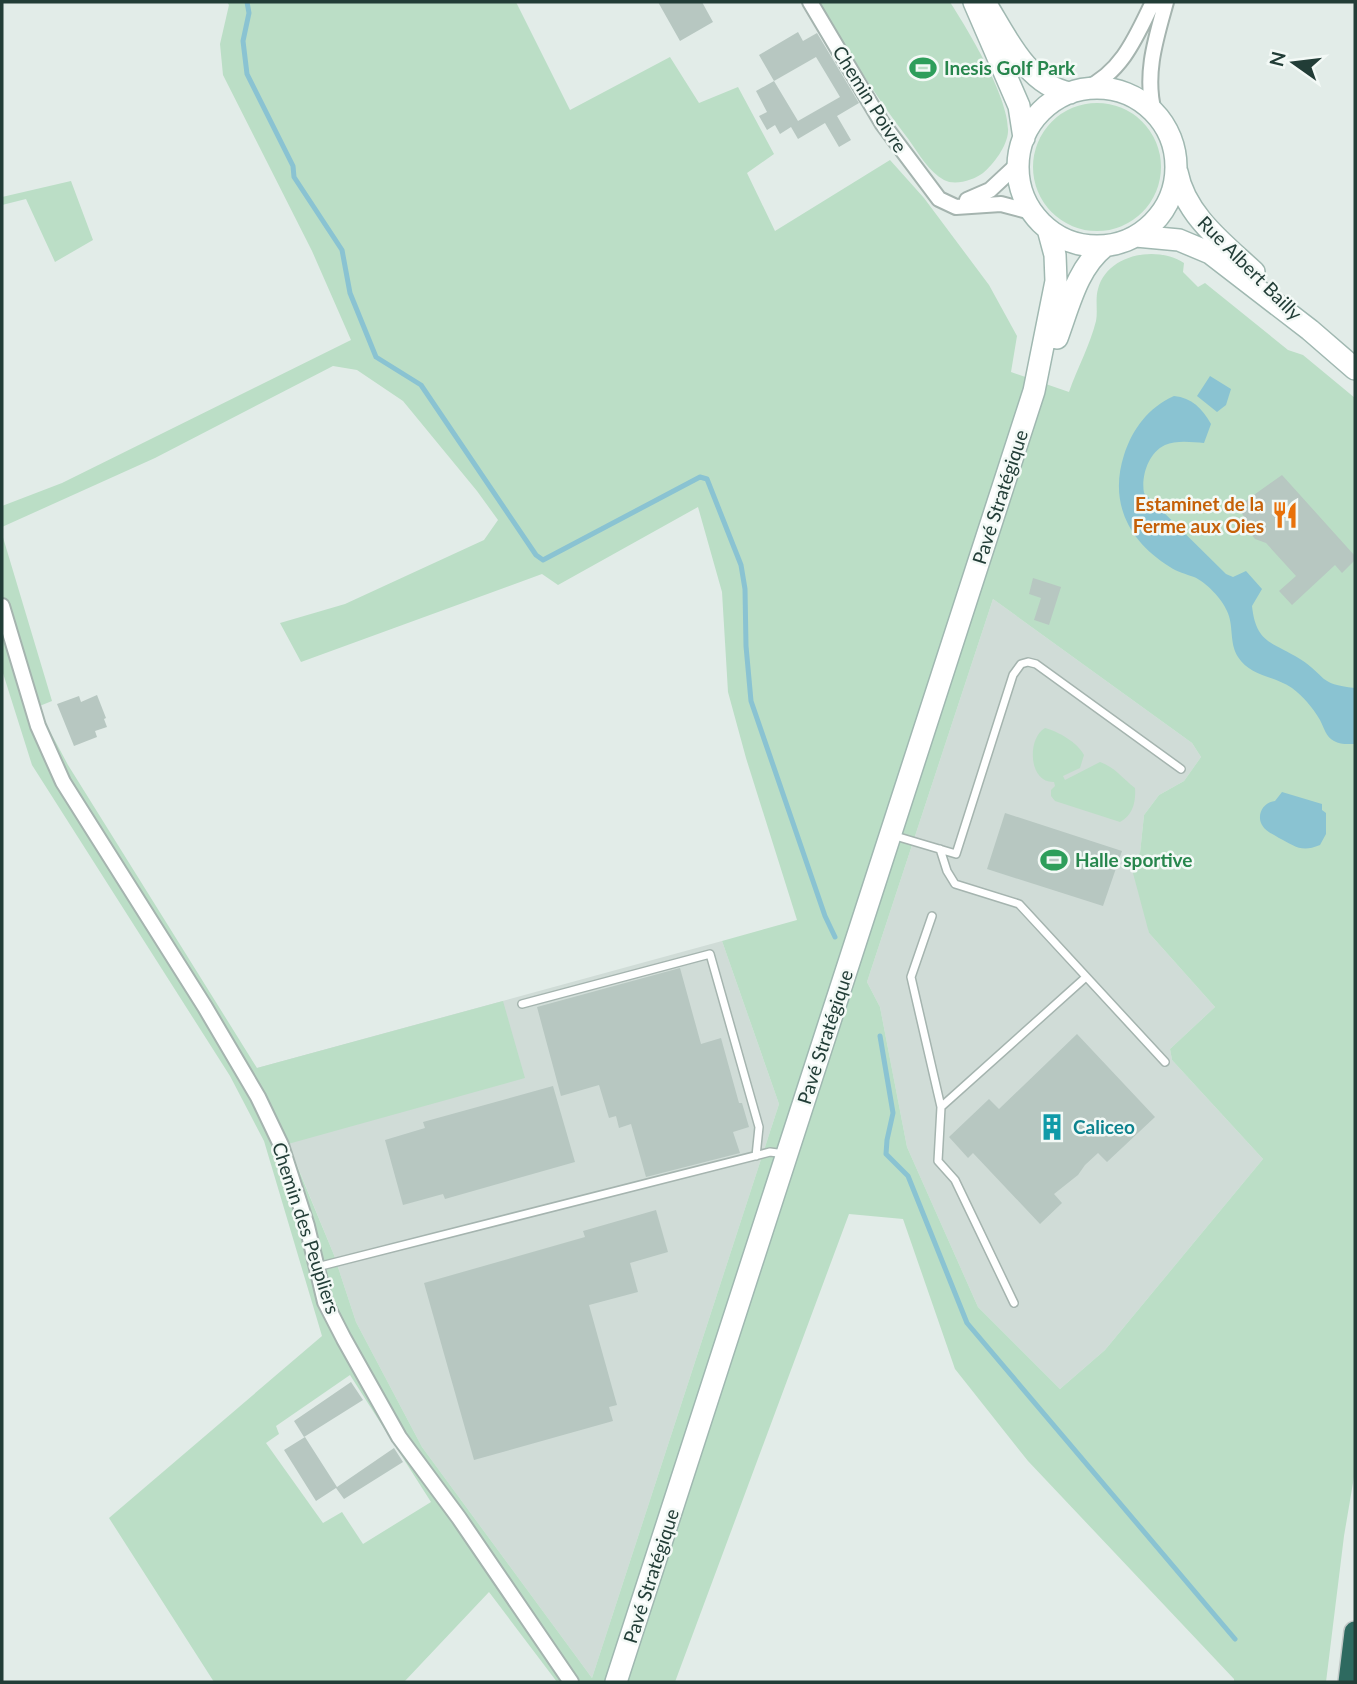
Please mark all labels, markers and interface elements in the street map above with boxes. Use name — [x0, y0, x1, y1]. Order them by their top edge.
north arrow — [1259, 28, 1329, 98]
street label: Chemin Poivre — [828, 41, 912, 156]
text: N — [1264, 49, 1290, 69]
sports icon: Inesis Golf Park — [908, 53, 938, 83]
place label: Inesis Golf Park — [944, 56, 1076, 79]
street label: Rue Albert Bailly — [1193, 211, 1307, 325]
street label: Pavé Stratégique — [967, 427, 1032, 567]
place label: Estaminet de la Ferme aux Oies — [1133, 492, 1264, 537]
restaurant icon: Estaminet de la Ferme aux Oies — [1270, 500, 1300, 530]
sports icon: Halle sportive — [1039, 845, 1069, 875]
place label: Halle sportive — [1075, 848, 1193, 871]
street label: Pavé Stratégique — [792, 967, 857, 1107]
building icon: Caliceo — [1037, 1112, 1067, 1142]
place label: Caliceo — [1073, 1115, 1135, 1138]
street label: Chemin des Peupliers — [268, 1139, 345, 1317]
street label: Pavé Stratégique — [618, 1506, 683, 1646]

